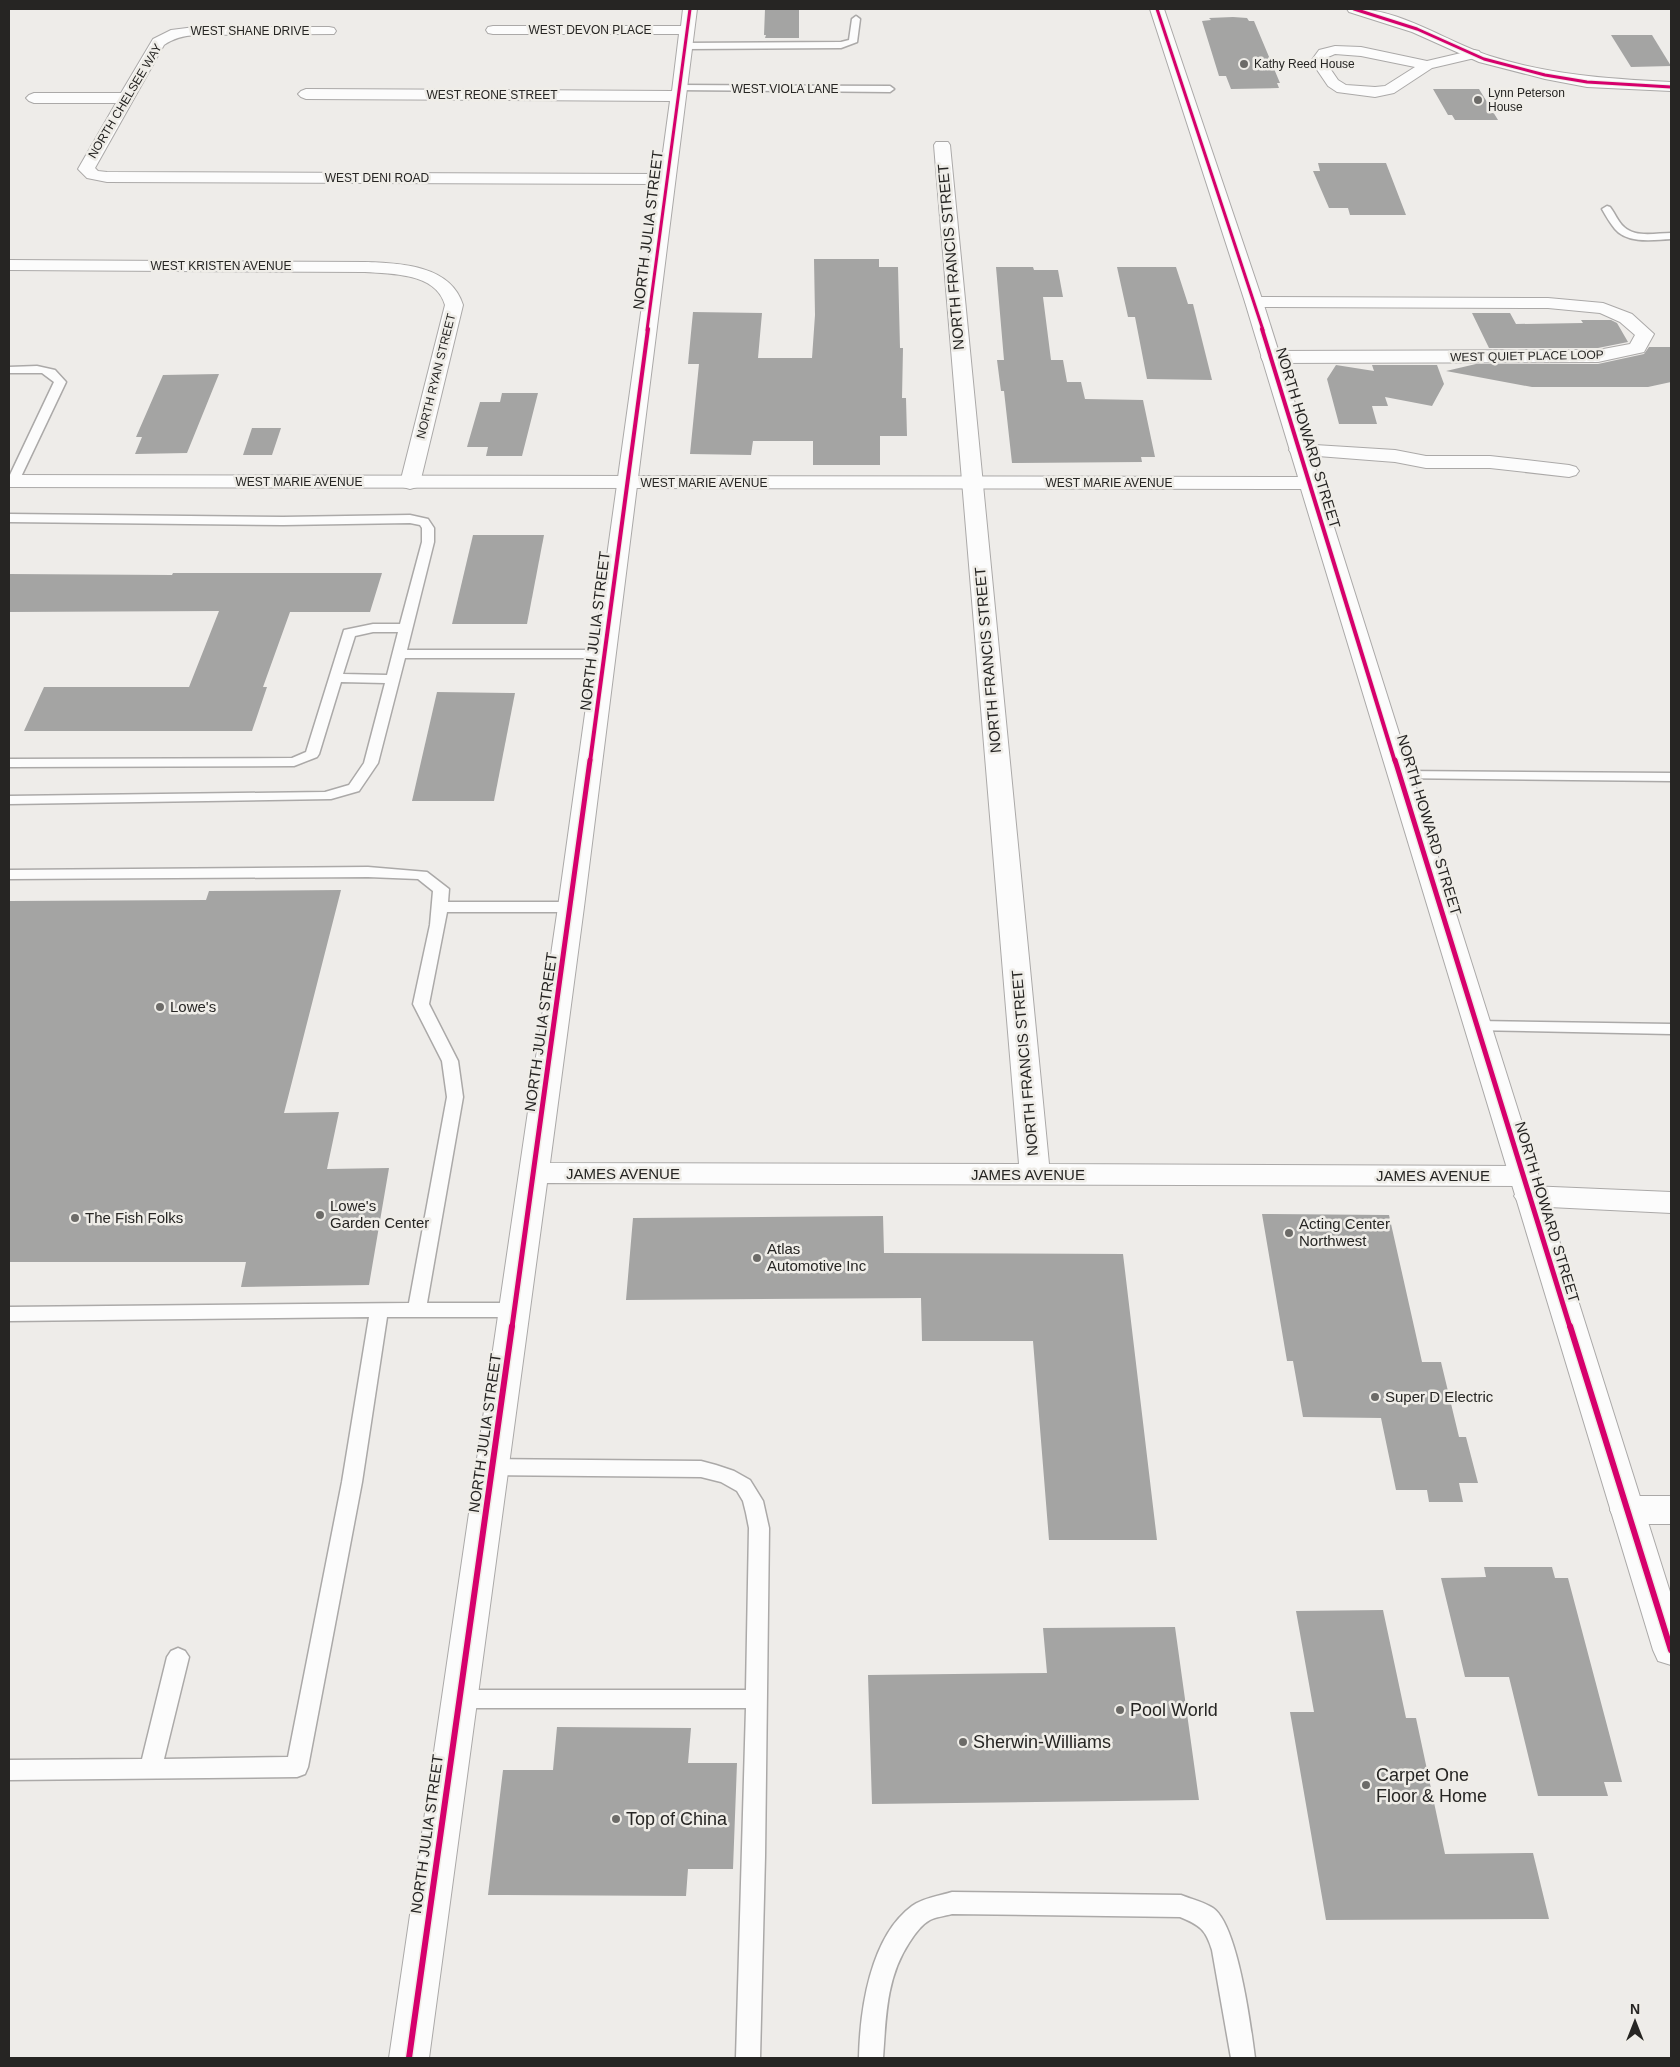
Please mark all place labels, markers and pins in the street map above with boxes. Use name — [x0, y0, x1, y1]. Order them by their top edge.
place label: Kathy Reed House — [1254, 57, 1355, 71]
marker: Kathy Reed House — [1238, 58, 1250, 70]
place label: Lynn Peterson House — [1488, 86, 1565, 114]
marker: Lynn Peterson House — [1472, 94, 1484, 106]
place label: Lowe's — [170, 998, 216, 1015]
marker: Lowe's — [154, 1001, 166, 1013]
place label: Lowe's Garden Center — [330, 1197, 429, 1231]
place label: The Fish Folks — [85, 1209, 183, 1226]
marker: Lowe's Garden Center — [314, 1209, 326, 1221]
marker: The Fish Folks — [69, 1212, 81, 1224]
place label: Acting Center Northwest — [1299, 1215, 1390, 1249]
marker: Acting Center Northwest — [1283, 1227, 1295, 1239]
place label: Atlas Automotive Inc — [767, 1240, 867, 1274]
marker: Atlas Automotive Inc — [751, 1252, 763, 1264]
place label: Super D Electric — [1385, 1388, 1494, 1405]
marker: Super D Electric — [1369, 1391, 1381, 1403]
place label: Pool World — [1130, 1700, 1218, 1720]
marker: Pool World — [1114, 1704, 1126, 1716]
place label: Sherwin-Williams — [973, 1732, 1111, 1752]
marker: Sherwin-Williams — [957, 1736, 969, 1748]
place label: Carpet One Floor & Home — [1376, 1765, 1487, 1806]
marker: Carpet One Floor & Home — [1360, 1779, 1372, 1791]
place label: Top of China — [626, 1809, 728, 1829]
marker: Top of China — [610, 1813, 622, 1825]

